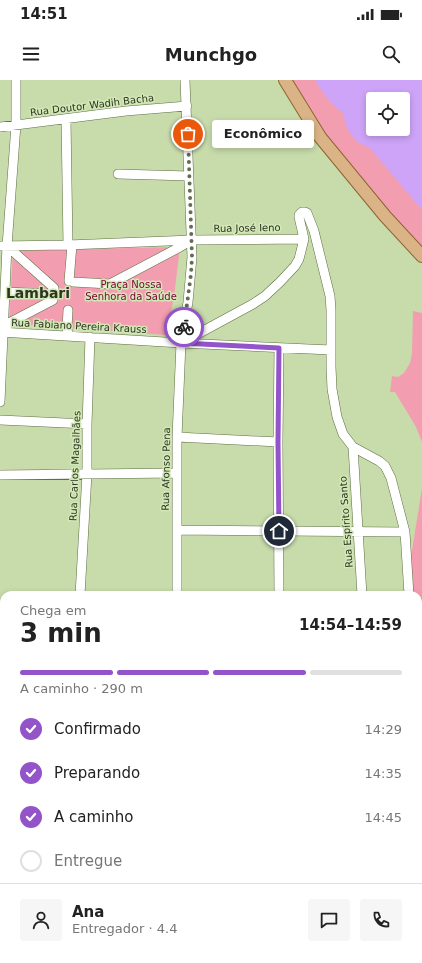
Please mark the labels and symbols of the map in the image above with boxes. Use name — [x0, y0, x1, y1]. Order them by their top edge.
street label: Rua Doutor Wadih Bacha — [29, 92, 155, 118]
pin — [171, 117, 205, 151]
callout: Econômico — [212, 120, 314, 148]
street label: Rua José Ieno — [213, 222, 281, 234]
park label: Praça Nossa Senhora da Saúde — [85, 279, 177, 302]
district label: Lambari — [6, 285, 70, 301]
courier — [164, 307, 204, 347]
street label: Rua Fabiano Pereira Krauss — [11, 317, 147, 335]
street label: Rua Carlos Magalhães — [68, 411, 82, 521]
street label: Rua Afonso Pena — [160, 427, 172, 511]
street label: Rua Espírito Santo — [337, 476, 355, 568]
pin — [262, 514, 296, 548]

